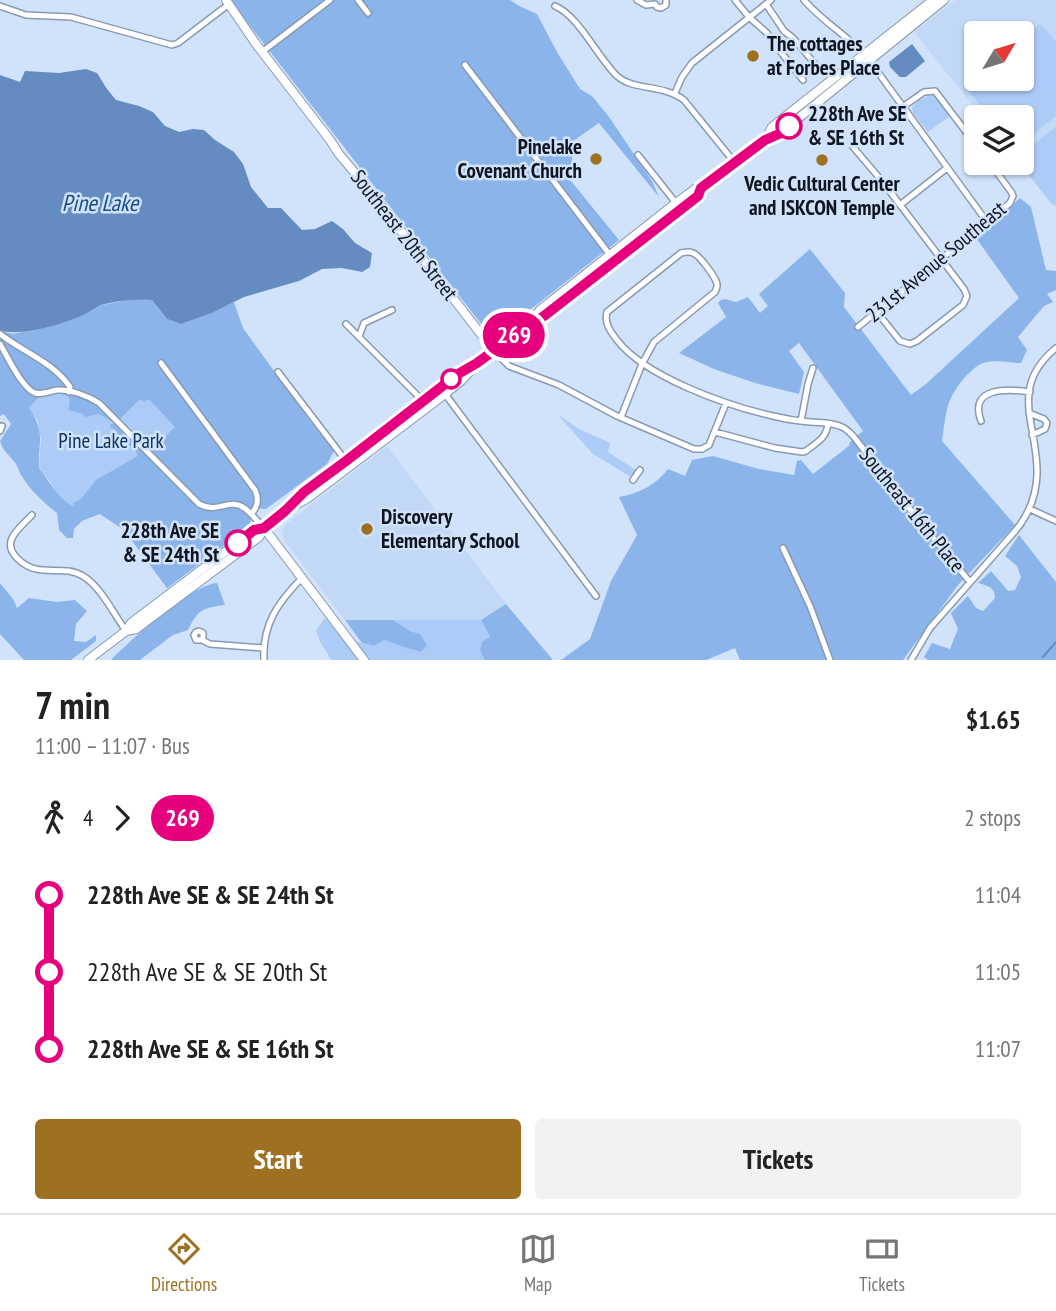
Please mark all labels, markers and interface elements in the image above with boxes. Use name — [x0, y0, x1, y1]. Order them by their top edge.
north arrow — [964, 21, 1034, 91]
map controls — [964, 21, 1034, 175]
place label: The cottages at Forbes Place — [767, 30, 880, 81]
marker: The cottages at Forbes Place — [745, 48, 761, 64]
place label: 228th Ave SE & SE 16th St — [808, 100, 907, 151]
button: layers — [964, 105, 1034, 175]
marker: 228th Ave SE & SE 16th St — [776, 113, 802, 139]
place label: Pinelake Covenant Church — [458, 133, 582, 184]
marker: Pinelake Covenant Church — [588, 151, 604, 167]
marker: Vedic Cultural Center and ISKCON Temple — [814, 152, 830, 168]
street label: Southeast 20th Street — [345, 164, 464, 306]
place label: Vedic Cultural Center and ISKCON Temple — [743, 170, 900, 221]
water label: Pine Lake — [62, 188, 140, 217]
street label: 231st Avenue Southeast — [860, 195, 1011, 328]
line badge: 269 — [474, 312, 554, 358]
text: 269 — [497, 319, 531, 350]
unlabelled marker — [441, 369, 461, 389]
park label: Pine Lake Park — [58, 427, 164, 454]
street label: Southeast 16th Place — [854, 442, 971, 578]
place label: Discovery Elementary School — [381, 503, 520, 554]
place label: 228th Ave SE & SE 24th St — [120, 517, 219, 568]
marker: Discovery Elementary School — [359, 521, 375, 537]
marker: 228th Ave SE & SE 24th St — [225, 530, 251, 556]
text: 7 min — [35, 680, 110, 729]
text: $1.65 — [966, 703, 1021, 736]
text: 11:00 – 11:07 · Bus — [35, 731, 190, 760]
icon: walk — [35, 799, 73, 837]
icon: forward — [103, 799, 141, 837]
text: 269 — [165, 802, 200, 833]
text: 4 — [83, 803, 93, 832]
text: 2 stops — [964, 803, 1021, 832]
text: 228th Ave SE & SE 24th St — [87, 878, 333, 911]
text: 11:04 — [975, 880, 1021, 909]
text: 228th Ave SE & SE 20th St — [87, 955, 327, 988]
text: 11:05 — [975, 957, 1021, 986]
text: 228th Ave SE & SE 16th St — [87, 1032, 333, 1065]
text: 11:07 — [975, 1034, 1021, 1063]
button: Start — [35, 1119, 521, 1199]
button: Tickets — [535, 1119, 1021, 1199]
tab: Directions — [151, 1230, 217, 1296]
tab: Map — [519, 1230, 557, 1296]
tab: Tickets — [859, 1230, 905, 1296]

